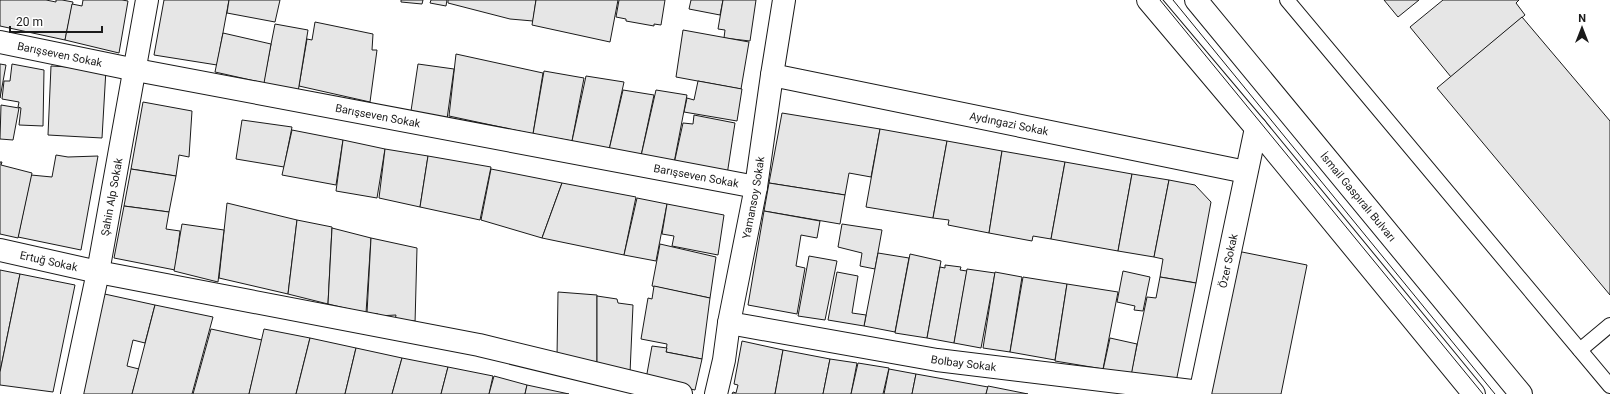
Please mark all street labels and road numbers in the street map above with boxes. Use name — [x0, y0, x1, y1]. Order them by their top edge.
street label: Barışseven Sokak — [16, 40, 104, 70]
street label: Barışseven Sokak — [334, 102, 422, 131]
street label: Aydıngazi Sokak — [968, 110, 1050, 138]
street label: İsmail Gaspıralı Bulvarı — [1317, 150, 1398, 244]
street label: Yamansoy Sokak — [740, 155, 767, 240]
street label: Şahin Alp Sokak — [99, 157, 125, 237]
street label: Barışseven Sokak — [653, 162, 740, 191]
street label: Özer Sokak — [1216, 232, 1241, 289]
street label: Ertuğ Sokak — [19, 249, 79, 274]
street label: Bolbay Sokak — [930, 353, 997, 374]

